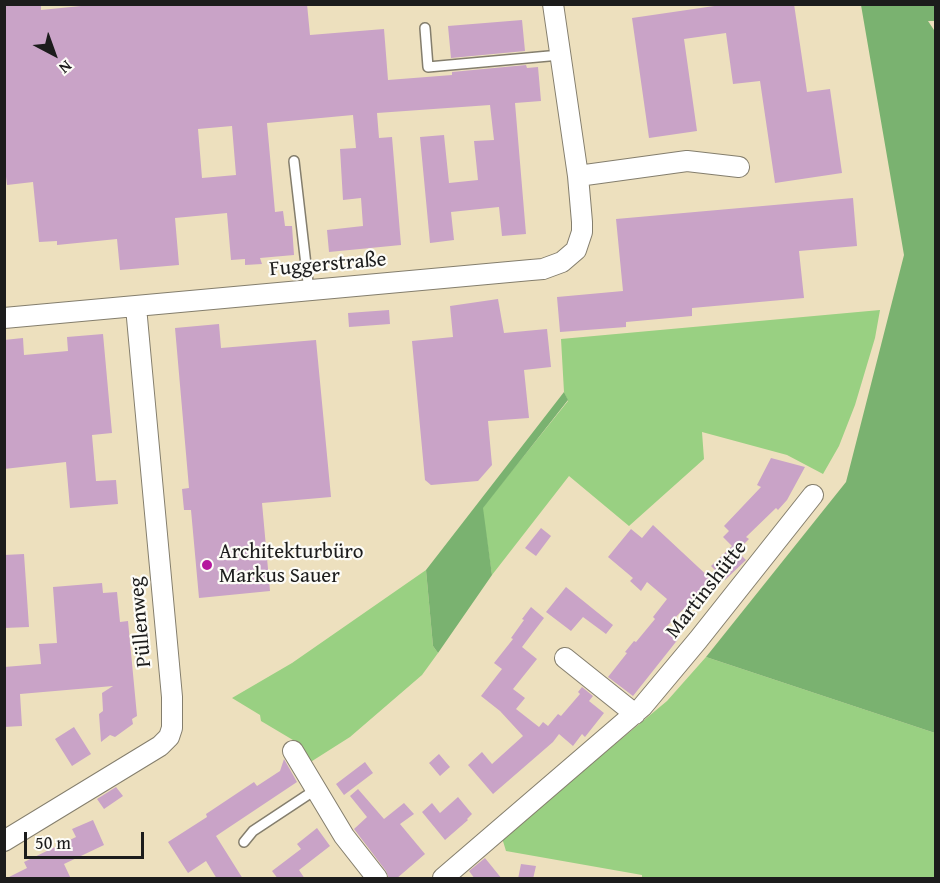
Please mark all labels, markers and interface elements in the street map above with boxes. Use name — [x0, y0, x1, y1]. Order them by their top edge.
north arrow — [24, 24, 84, 84]
text: N — [54, 55, 78, 80]
street label: Fuggerstraße — [268, 247, 388, 283]
street label: Martinshütte — [661, 536, 753, 644]
place label: Architekturbüro Markus Sauer — [219, 540, 363, 590]
marker: Architekturbüro Markus Sauer — [200, 558, 214, 572]
street label: Püllenweg — [124, 576, 158, 668]
scale bar — [27, 820, 147, 858]
text: 50 m — [35, 829, 71, 856]

